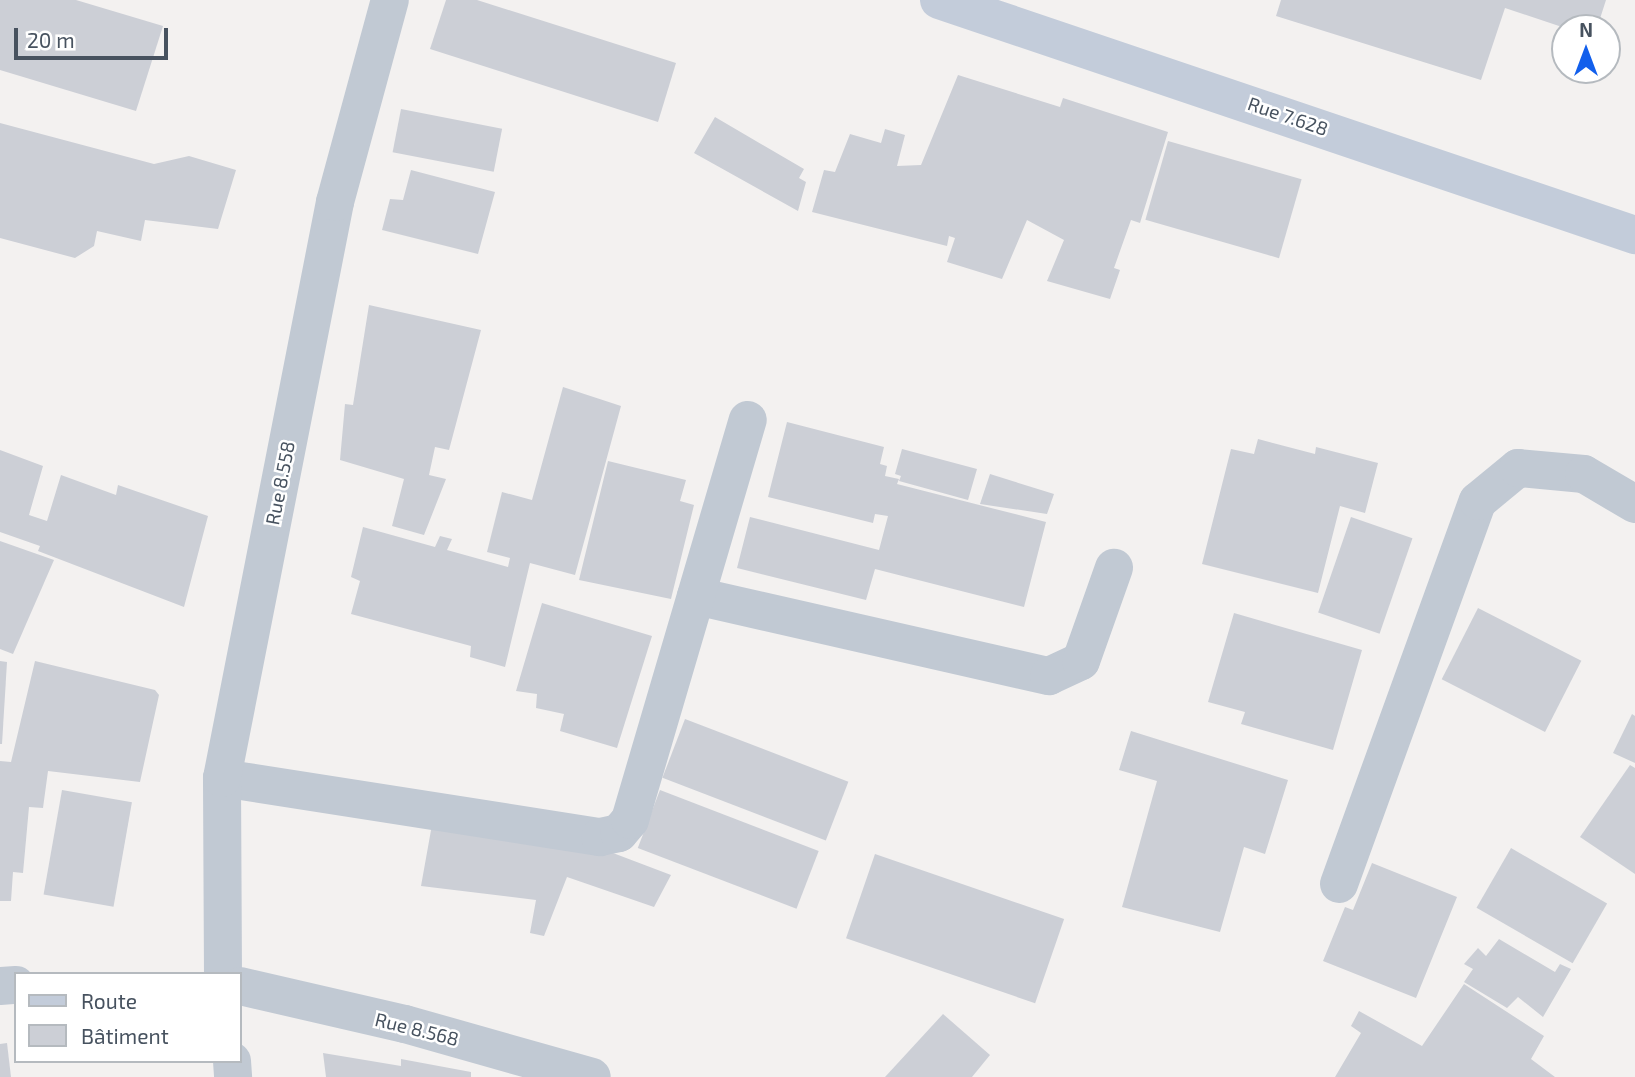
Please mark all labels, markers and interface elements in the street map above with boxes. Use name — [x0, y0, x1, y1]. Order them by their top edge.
scale bar — [18, 14, 172, 58]
north arrow — [1551, 14, 1621, 84]
text: N — [1579, 18, 1593, 41]
text: 20 m — [27, 27, 75, 52]
street label: Rue 7.628 — [1245, 92, 1331, 140]
street label: Rue 8.558 — [261, 439, 299, 527]
legend — [14, 972, 242, 1063]
text: Route — [81, 988, 137, 1013]
street label: Rue 8.568 — [373, 1008, 461, 1050]
text: Bâtiment — [81, 1023, 169, 1048]

